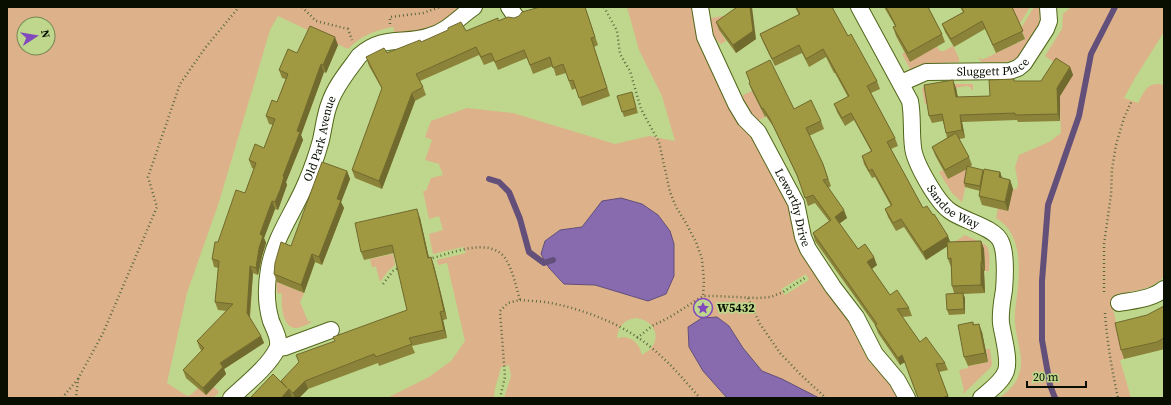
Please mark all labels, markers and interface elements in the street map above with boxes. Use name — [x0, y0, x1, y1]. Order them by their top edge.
north arrow — [16, 16, 56, 56]
text: N — [37, 29, 53, 40]
street label: Sluggett Place — [957, 55, 1033, 80]
street label: Old Park Avenue — [300, 93, 340, 184]
street label: Leworthy Drive — [771, 166, 814, 249]
street label: Sandoe Way — [923, 182, 983, 233]
place icon: W5432 — [692, 297, 714, 319]
place label: W5432 — [717, 300, 755, 316]
scale bar — [1027, 363, 1086, 389]
text: 20 m — [1033, 369, 1059, 385]

